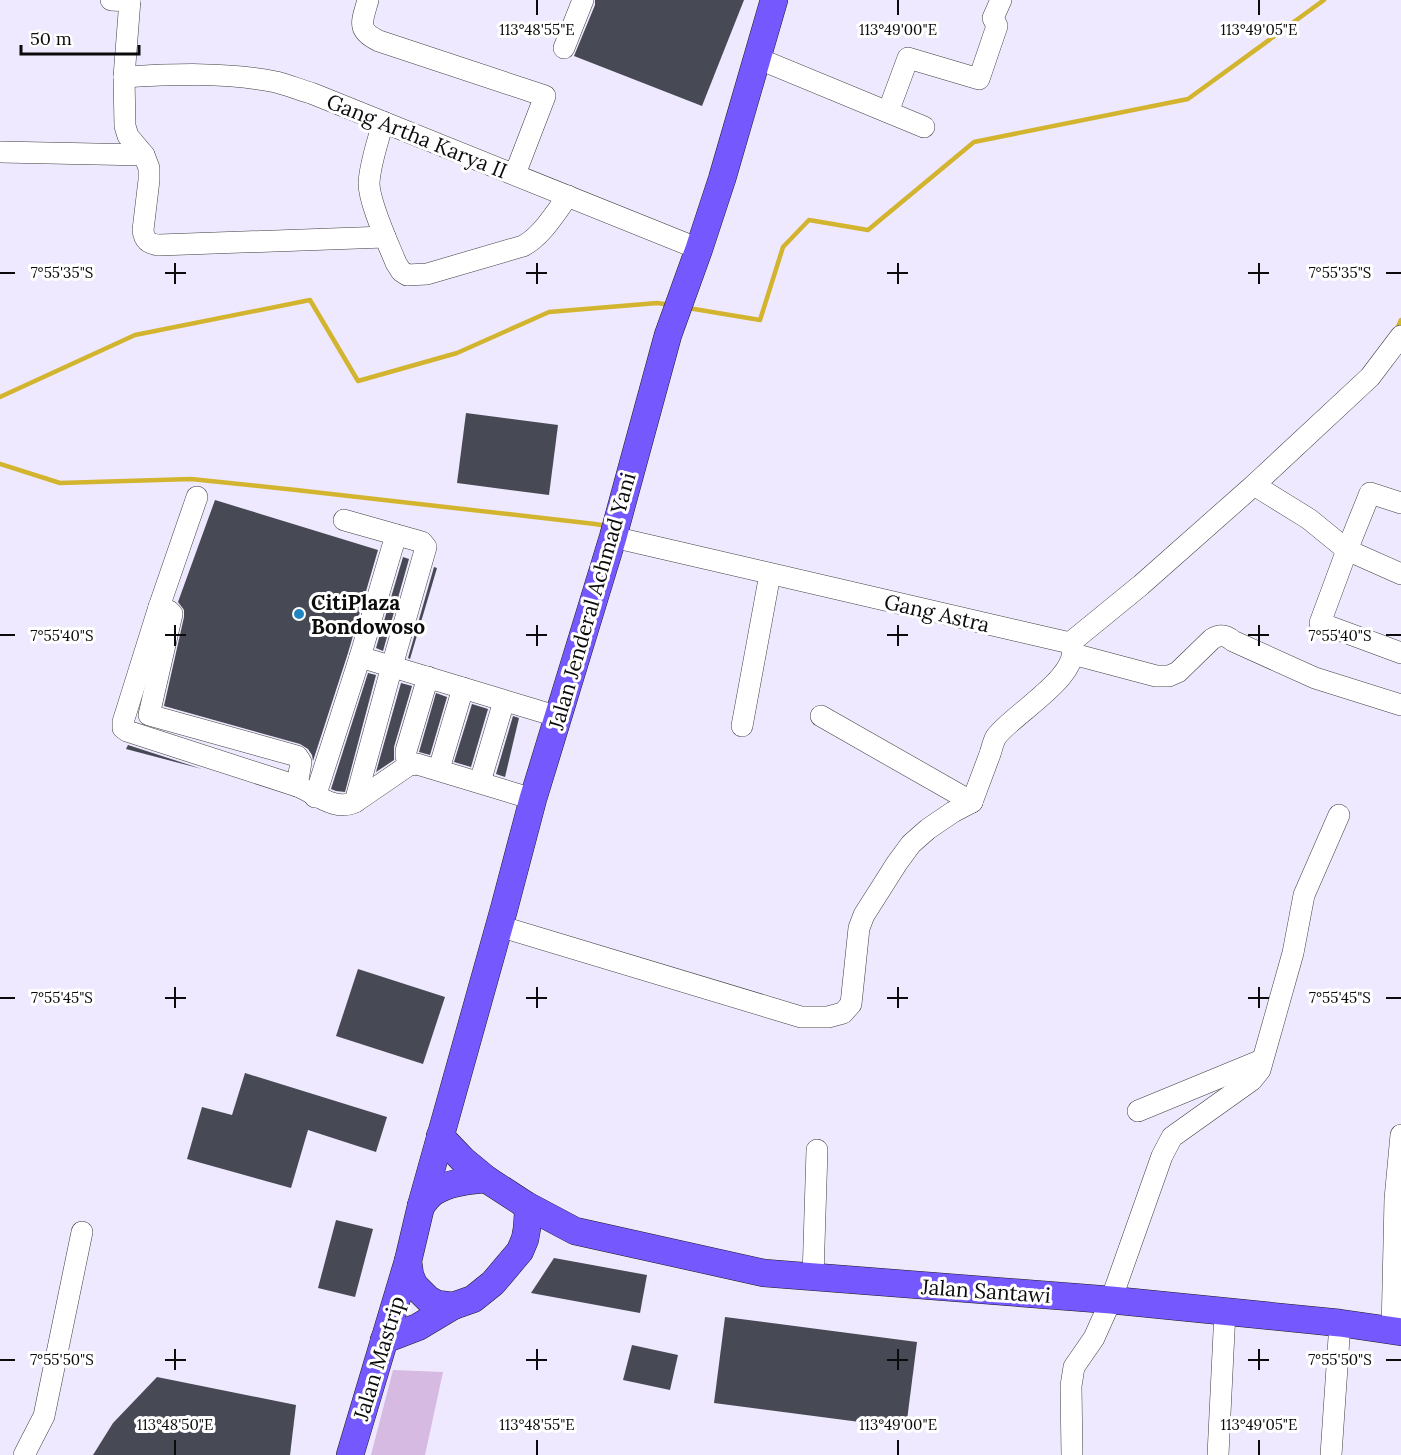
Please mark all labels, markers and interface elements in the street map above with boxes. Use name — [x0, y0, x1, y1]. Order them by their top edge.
scale bar — [21, 18, 140, 56]
text: 113°48'55"E — [499, 20, 575, 39]
text: 113°49'00"E — [859, 20, 937, 39]
text: 113°49'05"E — [1221, 20, 1297, 39]
text: 50 m — [30, 27, 72, 50]
street label: Gang Artha Karya II — [323, 87, 511, 185]
text: 7°55'35"S — [31, 263, 93, 282]
text: 7°55'35"S — [1309, 263, 1371, 282]
street label: Jalan Jenderal Achmad Yani — [542, 469, 642, 734]
street label: Gang Astra — [882, 588, 993, 638]
place label: CitiPlaza Bondowoso — [311, 589, 425, 640]
marker: CitiPlaza Bondowoso — [292, 607, 306, 621]
text: 7°55'40"S — [31, 626, 93, 645]
text: 7°55'40"S — [1309, 626, 1371, 645]
text: 7°55'45"S — [31, 988, 93, 1007]
text: 7°55'45"S — [1309, 988, 1371, 1007]
street label: Jalan Santawi — [919, 1273, 1052, 1309]
street label: Jalan Mastrip — [347, 1293, 411, 1424]
text: 7°55'50"S — [30, 1350, 94, 1369]
text: 7°55'50"S — [1308, 1350, 1372, 1369]
text: 113°48'50"E — [137, 1415, 213, 1434]
text: 113°48'55"E — [499, 1415, 575, 1434]
text: 113°49'00"E — [859, 1415, 937, 1434]
text: 113°49'05"E — [1221, 1415, 1297, 1434]

